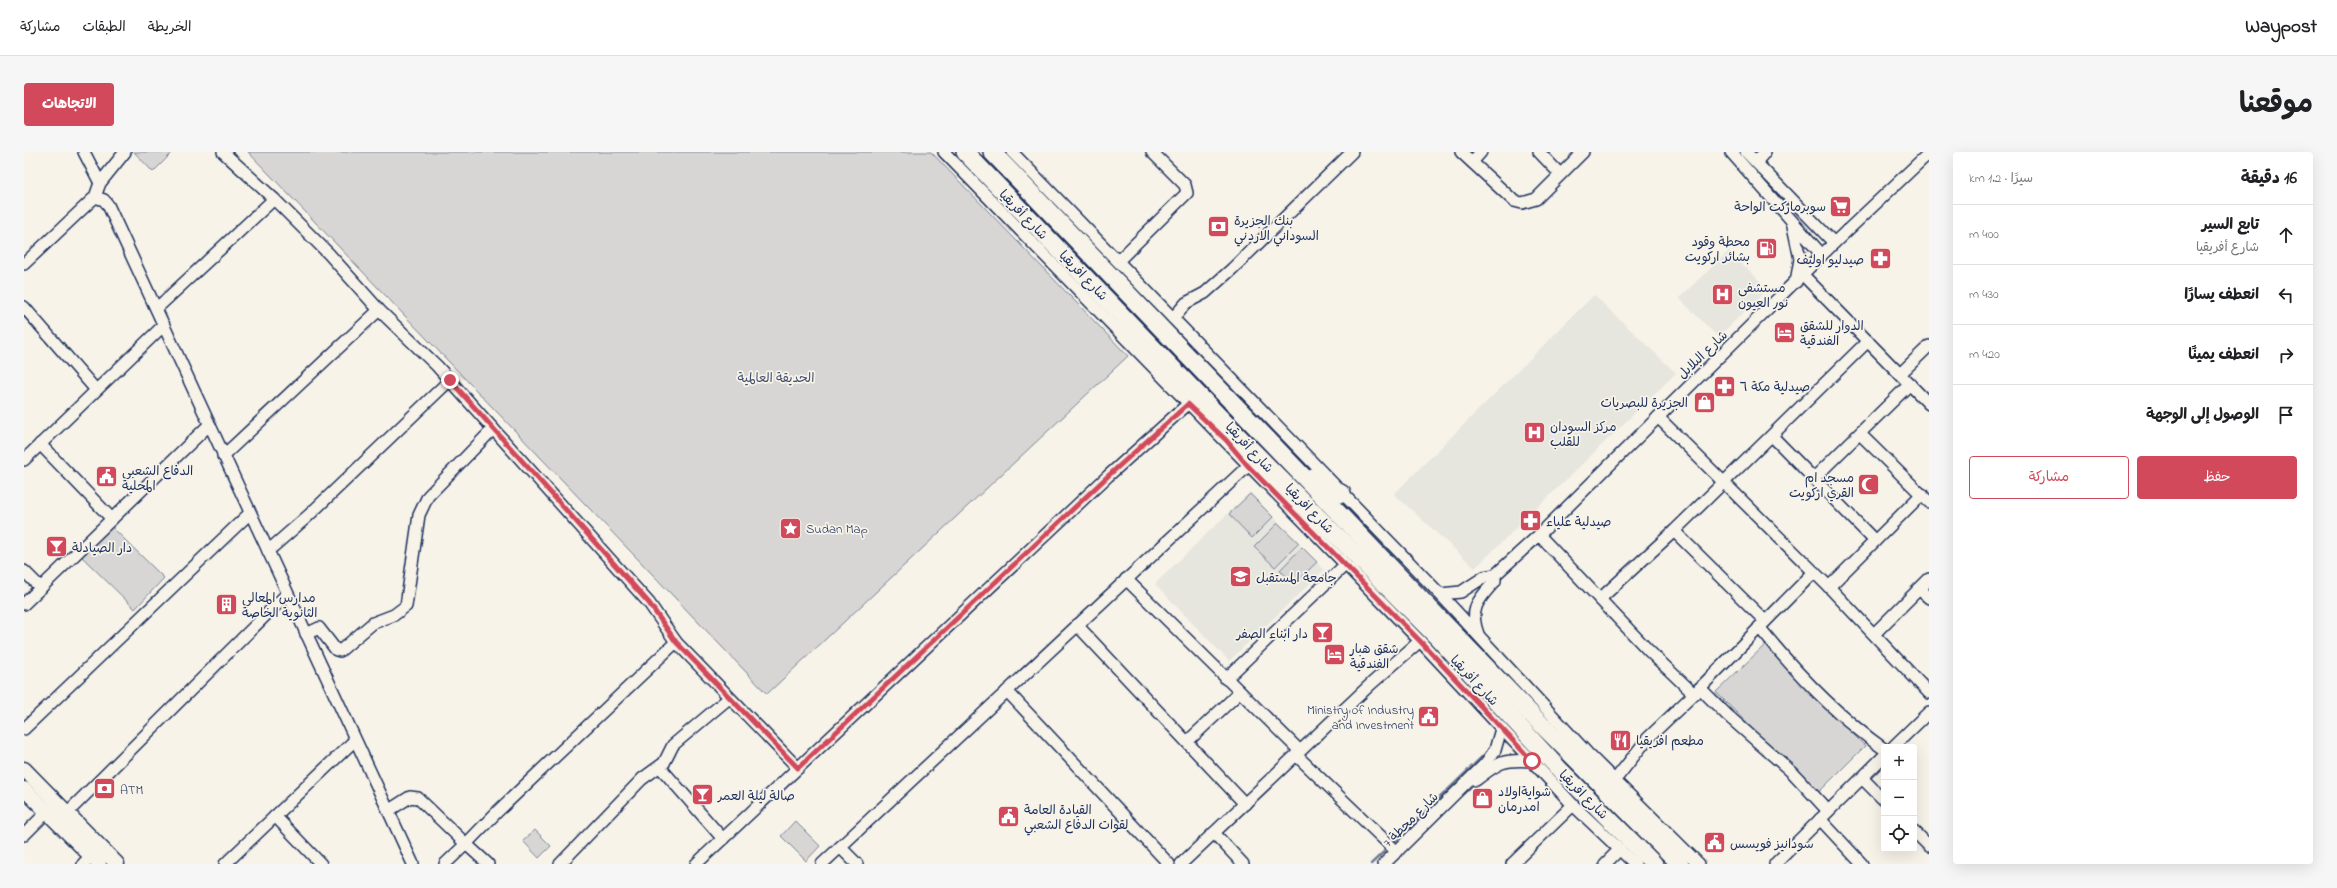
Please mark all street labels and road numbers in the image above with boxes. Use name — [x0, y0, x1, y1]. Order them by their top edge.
street label: شارع أفريقيا — [994, 186, 1052, 244]
street label: شارع افريقيا — [1054, 247, 1112, 305]
street label: شارع البلابل — [1674, 326, 1732, 384]
street label: شارع أفريقيا — [1220, 418, 1277, 478]
street label: شارع افريقيا — [1280, 480, 1338, 538]
street label: شارع أفريقيا — [1445, 651, 1502, 711]
street label: شارع افريقيا — [1554, 766, 1612, 824]
street label: شارع محطة 7 — [1379, 788, 1443, 852]

